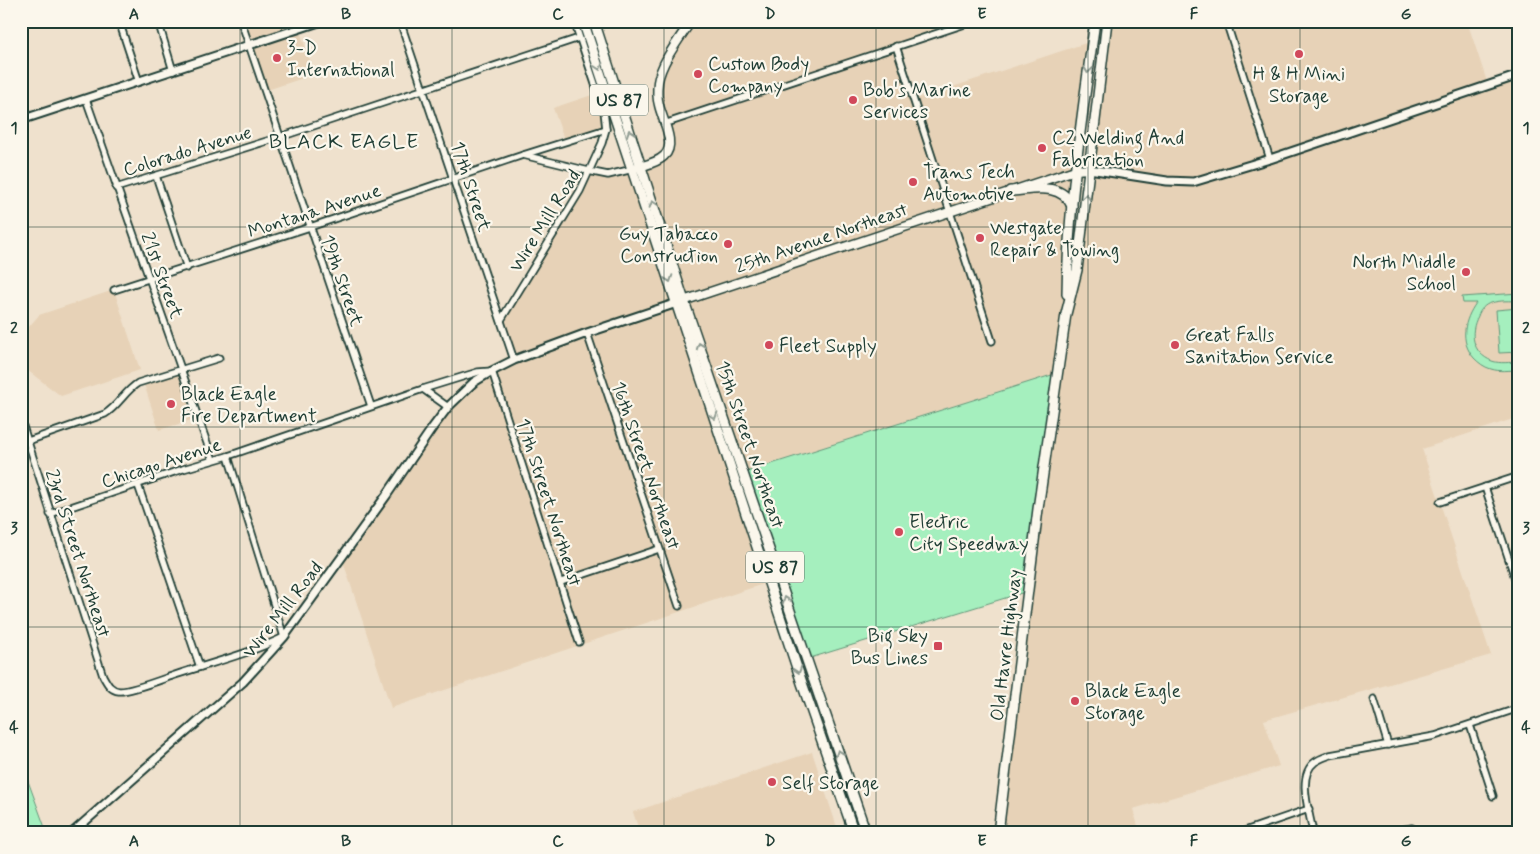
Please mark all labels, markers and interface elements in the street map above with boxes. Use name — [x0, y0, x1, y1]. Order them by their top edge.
text: A — [129, 4, 139, 25]
text: B — [341, 4, 351, 25]
text: C — [552, 4, 564, 25]
text: D — [764, 4, 776, 25]
text: E — [977, 4, 987, 25]
text: F — [1190, 4, 1199, 25]
text: G — [1401, 4, 1412, 25]
place label: 3-D International — [287, 36, 395, 83]
marker: H & H Mini Storage — [1293, 48, 1305, 60]
marker: 3-D International — [271, 52, 283, 64]
place label: Custom Body Company — [708, 52, 809, 99]
place label: H & H Mini Storage — [1253, 62, 1345, 110]
one-way arrow — [593, 63, 603, 71]
one-way arrow — [1084, 65, 1094, 74]
marker: Custom Body Company — [692, 68, 704, 80]
place label: Bob's Marine Services — [863, 78, 971, 125]
road number: US 87 — [590, 84, 648, 116]
marker: Bob's Marine Services — [847, 94, 859, 106]
text: 1 — [10, 118, 18, 139]
text: 1 — [1522, 118, 1530, 139]
street label: Colorado Avenue — [120, 120, 255, 183]
place label: C2 Welding And Fabrication — [1052, 126, 1184, 173]
district label: BLACK EAGLE — [269, 128, 419, 156]
one-way arrow — [626, 129, 636, 138]
street label: 17th Street — [444, 138, 497, 235]
marker: C2 Welding And Fabrication — [1036, 142, 1048, 154]
place label: Trans Tech Automotive — [923, 160, 1015, 207]
street label: Wire Mill Road — [504, 165, 587, 277]
marker: Trans Tech Automotive — [907, 176, 919, 188]
street label: Montana Avenue — [245, 178, 384, 245]
one-way arrow — [1080, 193, 1090, 201]
street label: 25th Avenue Northeast — [732, 197, 911, 280]
one-way arrow — [649, 201, 659, 209]
place label: Westgate Repair & Towing — [990, 216, 1119, 264]
place label: Guy Tabacco Construction — [619, 222, 718, 269]
street label: 21st Street — [134, 229, 189, 322]
street label: 19th Street — [314, 231, 369, 330]
marker: Westgate Repair & Towing — [974, 232, 986, 244]
marker: Guy Tabacco Construction — [722, 238, 734, 250]
place label: North Middle School — [1353, 250, 1456, 297]
marker: North Middle School — [1460, 266, 1472, 278]
one-way arrow — [663, 274, 673, 283]
text: 2 — [10, 318, 18, 339]
text: 2 — [1522, 318, 1530, 339]
place label: Great Falls Sanitation Service — [1185, 323, 1334, 370]
place label: Fleet Supply — [779, 334, 877, 359]
marker: Fleet Supply — [763, 339, 775, 351]
marker: Great Falls Sanitation Service — [1169, 339, 1181, 351]
one-way arrow — [696, 343, 706, 351]
street label: 15th Street Northeast — [709, 357, 790, 532]
street label: 16th Street Northeast — [605, 378, 686, 553]
place label: Black Eagle Fire Department — [181, 382, 317, 429]
marker: Black Eagle Fire Department — [165, 398, 177, 410]
one-way arrow — [708, 411, 718, 419]
street label: 17th Street Northeast — [510, 415, 588, 590]
street label: Chicago Avenue — [98, 432, 225, 496]
street label: 23rd Street Northeast — [39, 466, 117, 641]
place label: Electric City Speedway — [909, 510, 1029, 557]
text: 3 — [10, 518, 18, 539]
text: 3 — [1522, 518, 1530, 539]
marker: Electric City Speedway — [893, 526, 905, 538]
road number: US 87 — [746, 552, 804, 582]
street label: Wire Mill Road — [237, 556, 329, 664]
street label: Old Havre Highway — [985, 568, 1029, 723]
one-way arrow — [782, 596, 792, 604]
place label: Big Sky Bus Lines — [851, 624, 928, 671]
marker: Big Sky Bus Lines — [932, 640, 944, 652]
one-way arrow — [792, 665, 802, 673]
place label: Black Eagle Storage — [1085, 679, 1181, 727]
marker: Black Eagle Storage — [1069, 695, 1081, 707]
text: 4 — [9, 717, 19, 738]
text: 4 — [1521, 717, 1531, 738]
one-way arrow — [835, 750, 845, 758]
place label: Self Storage — [782, 771, 879, 797]
marker: Self Storage — [766, 776, 778, 788]
text: A — [129, 831, 139, 852]
text: B — [341, 831, 351, 852]
text: C — [552, 831, 564, 852]
text: D — [764, 831, 776, 852]
text: E — [977, 831, 987, 852]
text: F — [1190, 831, 1199, 852]
text: G — [1401, 831, 1412, 852]

